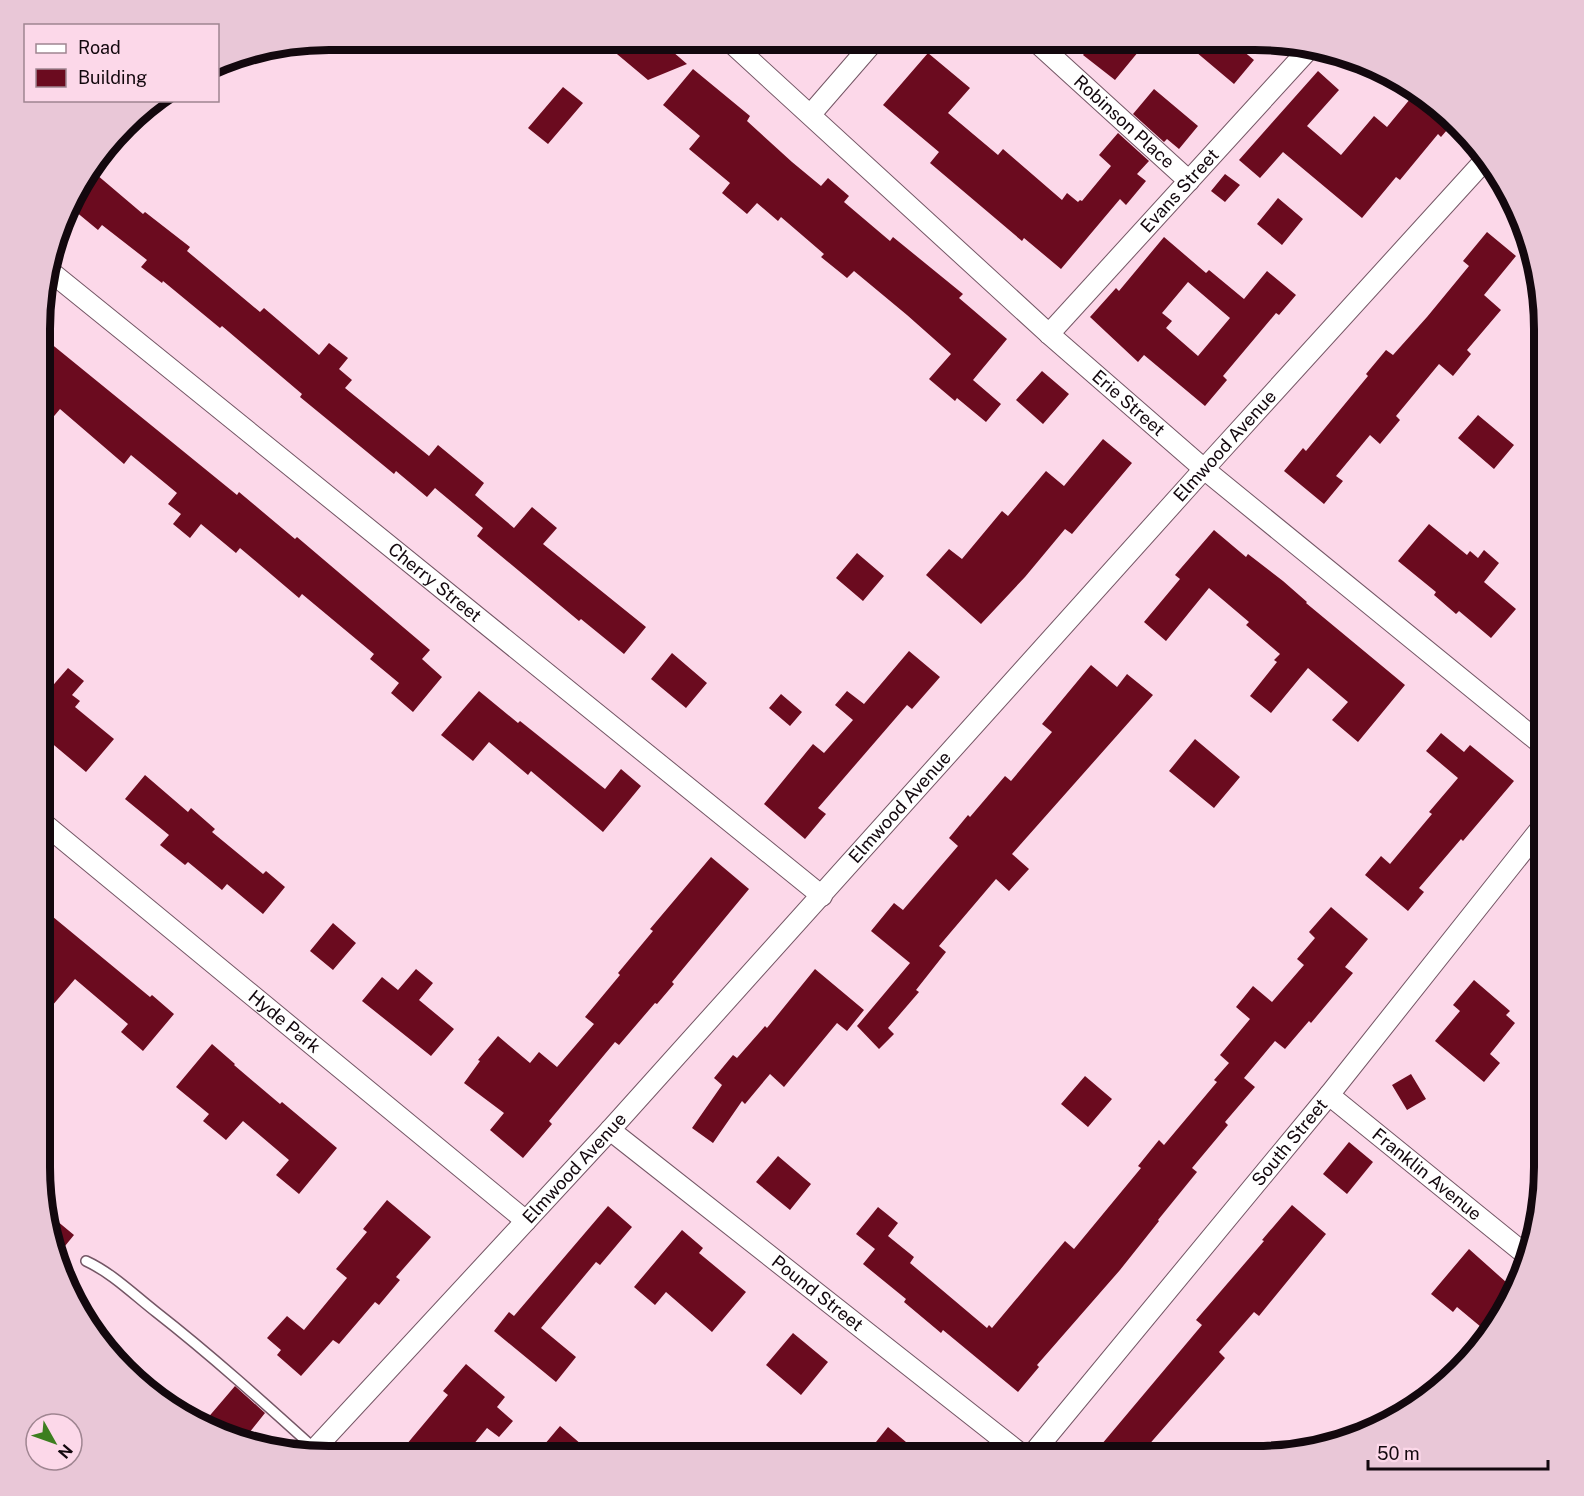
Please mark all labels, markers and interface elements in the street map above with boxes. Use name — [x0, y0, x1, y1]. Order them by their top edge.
legend — [24, 24, 219, 102]
text: Road — [78, 37, 121, 58]
text: Building — [78, 67, 147, 88]
street label: Robinson Place — [1070, 70, 1179, 172]
street label: Evans Street — [1136, 144, 1223, 237]
street label: Erie Street — [1088, 365, 1169, 440]
street label: Elmwood Avenue — [1169, 386, 1280, 506]
street label: Cherry Street — [384, 538, 486, 626]
street label: Elmwood Avenue — [844, 747, 955, 867]
street label: Hyde Park — [244, 986, 325, 1057]
street label: South Street — [1247, 1094, 1332, 1190]
street label: Elmwood Avenue — [518, 1108, 630, 1227]
street label: Franklin Avenue — [1368, 1123, 1486, 1225]
street label: Pound Street — [768, 1251, 867, 1335]
north arrow — [24, 1412, 84, 1472]
scale bar — [1368, 1433, 1548, 1471]
text: N — [54, 1440, 76, 1462]
text: 50 m — [1377, 1443, 1420, 1464]

